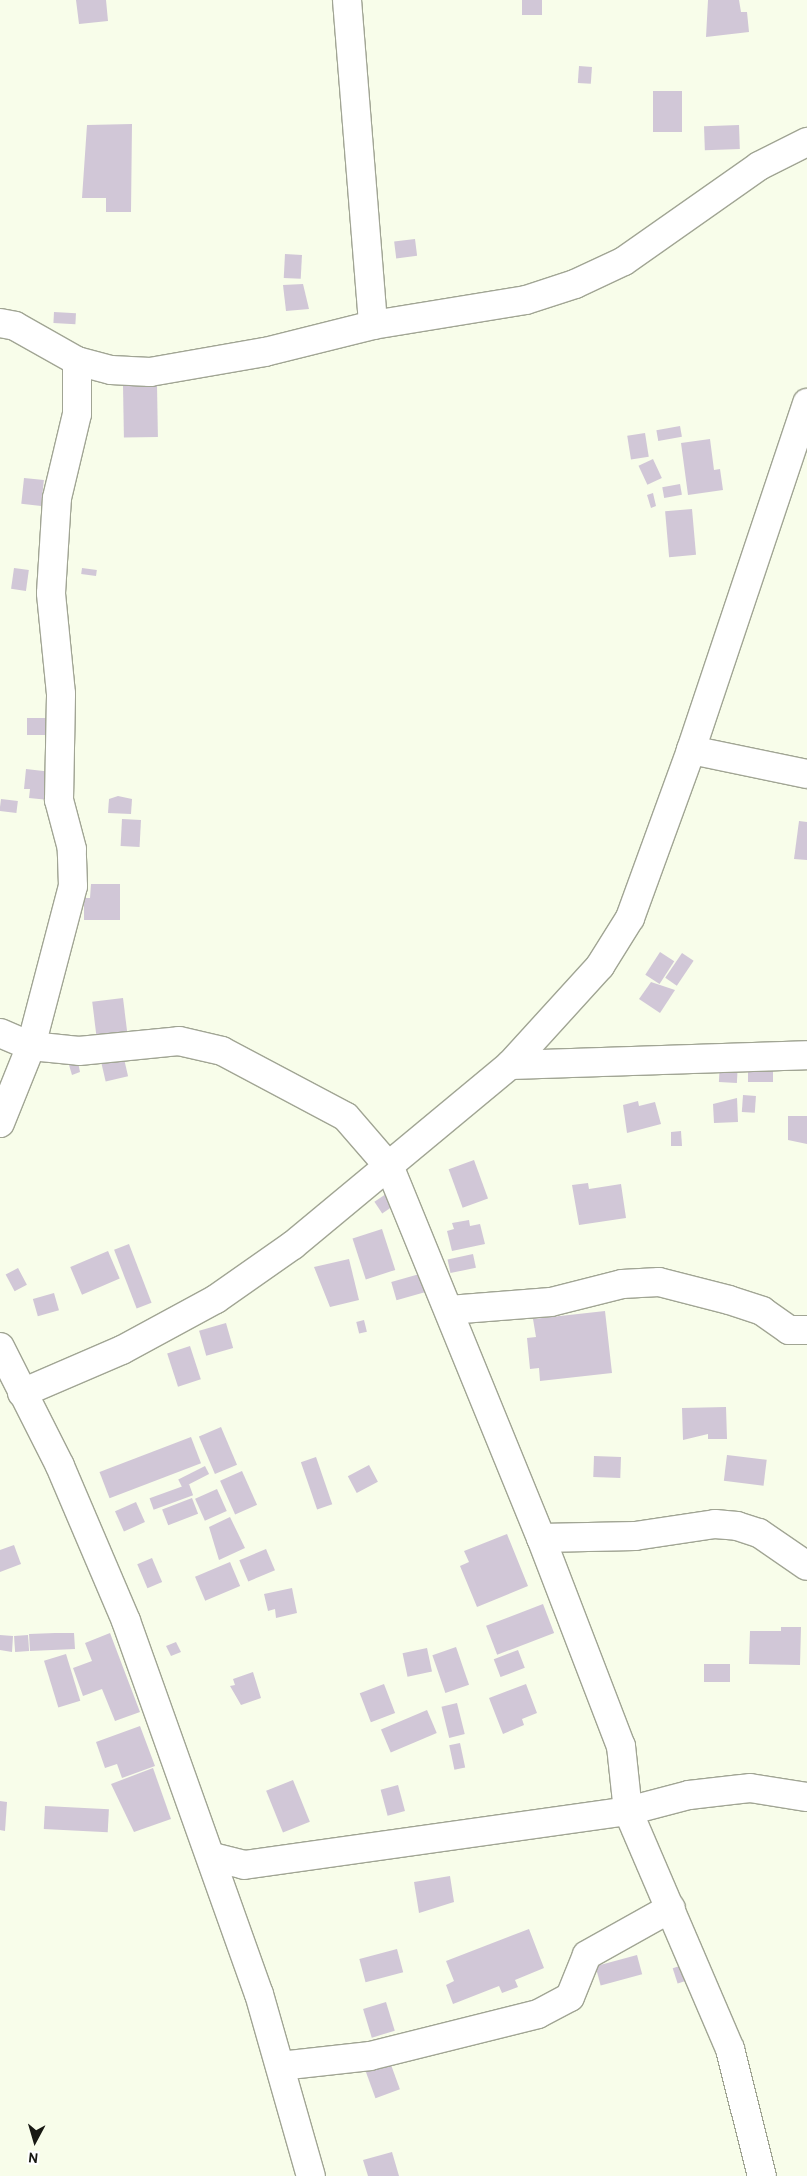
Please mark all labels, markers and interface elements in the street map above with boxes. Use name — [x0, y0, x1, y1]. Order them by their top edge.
north arrow — [10, 2116, 60, 2166]
text: N — [27, 2147, 39, 2165]

